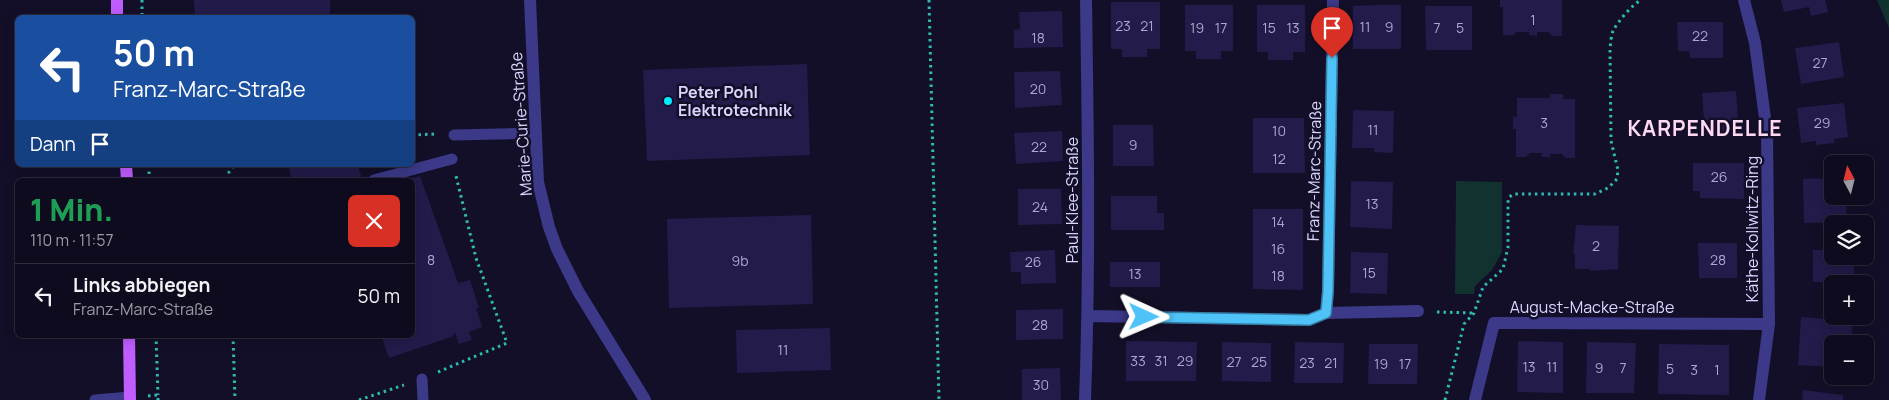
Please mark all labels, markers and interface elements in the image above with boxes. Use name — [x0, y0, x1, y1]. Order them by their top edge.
pin — [1311, 7, 1353, 58]
house number: 1 — [1530, 10, 1536, 29]
icon: arrive — [1318, 14, 1346, 42]
house number: 23 — [1115, 16, 1131, 35]
house number: 21 — [1140, 16, 1154, 35]
house number: 11 — [1360, 17, 1370, 36]
house number: 9 — [1385, 17, 1393, 36]
house number: 19 — [1190, 18, 1204, 37]
house number: 17 — [1215, 18, 1227, 37]
house number: 15 — [1262, 18, 1276, 37]
house number: 13 — [1286, 18, 1300, 37]
house number: 7 — [1433, 18, 1441, 37]
house number: 5 — [1456, 18, 1464, 37]
house number: 22 — [1692, 26, 1708, 45]
house number: 18 — [1031, 28, 1045, 47]
text: 50 m — [113, 29, 195, 77]
icon: left — [30, 35, 95, 100]
street label: Marie-Curie-Straße — [505, 51, 537, 197]
house number: 27 — [1812, 53, 1828, 72]
text: Franz-Marc-Straße — [113, 74, 306, 104]
house number: 20 — [1030, 79, 1046, 98]
place label: Peter Pohl Elektrotechnik — [678, 81, 792, 121]
marker: Peter Pohl Elektrotechnik — [662, 95, 674, 107]
street label: Franz-Marc-Straße — [1302, 101, 1326, 241]
house number: 3 — [1540, 113, 1548, 132]
house number: 29 — [1814, 113, 1830, 132]
district label: KARPENDELLE — [1628, 114, 1783, 142]
house number: 11 — [1368, 120, 1378, 139]
house number: 10 — [1272, 121, 1286, 140]
icon: arrive — [86, 130, 114, 158]
text: Dann — [30, 131, 76, 157]
house number: 9 — [1129, 135, 1137, 154]
house number: 22 — [1031, 137, 1047, 156]
street label: Paul-Klee-Straße — [1061, 137, 1083, 263]
house number: 12 — [1272, 149, 1286, 168]
north arrow — [1824, 155, 1874, 205]
map controls — [1824, 155, 1874, 385]
street label: Käthe-Kollwitz-Ring — [1741, 156, 1763, 302]
house number: 26 — [1711, 167, 1727, 186]
text: 1 Min. — [30, 189, 113, 230]
house number: 13 — [1365, 194, 1379, 213]
button: close — [348, 195, 400, 247]
house number: 24 — [1032, 197, 1048, 216]
house number: 14 — [1271, 212, 1285, 231]
button: layers — [1824, 215, 1874, 265]
text: 110 m · 11:57 — [30, 229, 114, 251]
house number: 2 — [1592, 236, 1600, 255]
house number: 16 — [1271, 239, 1285, 258]
house number: 8 — [427, 250, 435, 269]
house number: 28 — [1710, 250, 1726, 269]
house number: 9b — [732, 251, 748, 270]
house number: 26 — [1025, 252, 1041, 271]
house number: 15 — [1362, 263, 1376, 282]
house number: 13 — [1128, 264, 1142, 283]
house number: 18 — [1271, 266, 1285, 285]
text: Links abbiegen — [73, 272, 210, 298]
button: + — [1824, 275, 1874, 325]
icon: left — [30, 282, 58, 310]
text: 50 m — [358, 283, 400, 309]
position arrow — [1117, 290, 1169, 342]
street label: August-Macke-Straße — [1510, 296, 1674, 318]
text: Franz-Marc-Straße — [73, 298, 213, 320]
house number: 28 — [1032, 315, 1048, 334]
button: − — [1824, 335, 1874, 385]
house number: 11 — [778, 340, 788, 359]
house number: 33 — [1130, 351, 1146, 370]
house number: 31 — [1154, 351, 1168, 370]
house number: 29 — [1177, 351, 1193, 370]
house number: 27 — [1226, 352, 1242, 371]
house number: 25 — [1251, 352, 1267, 371]
house number: 23 — [1299, 353, 1315, 372]
house number: 21 — [1324, 353, 1338, 372]
house number: 19 — [1374, 354, 1388, 373]
house number: 17 — [1399, 354, 1411, 373]
house number: 13 — [1522, 357, 1536, 376]
house number: 11 — [1547, 357, 1557, 376]
house number: 9 — [1595, 358, 1603, 377]
house number: 7 — [1619, 358, 1627, 377]
house number: 5 — [1666, 359, 1674, 378]
house number: 3 — [1690, 360, 1698, 379]
house number: 1 — [1714, 360, 1720, 379]
house number: 30 — [1033, 375, 1049, 394]

